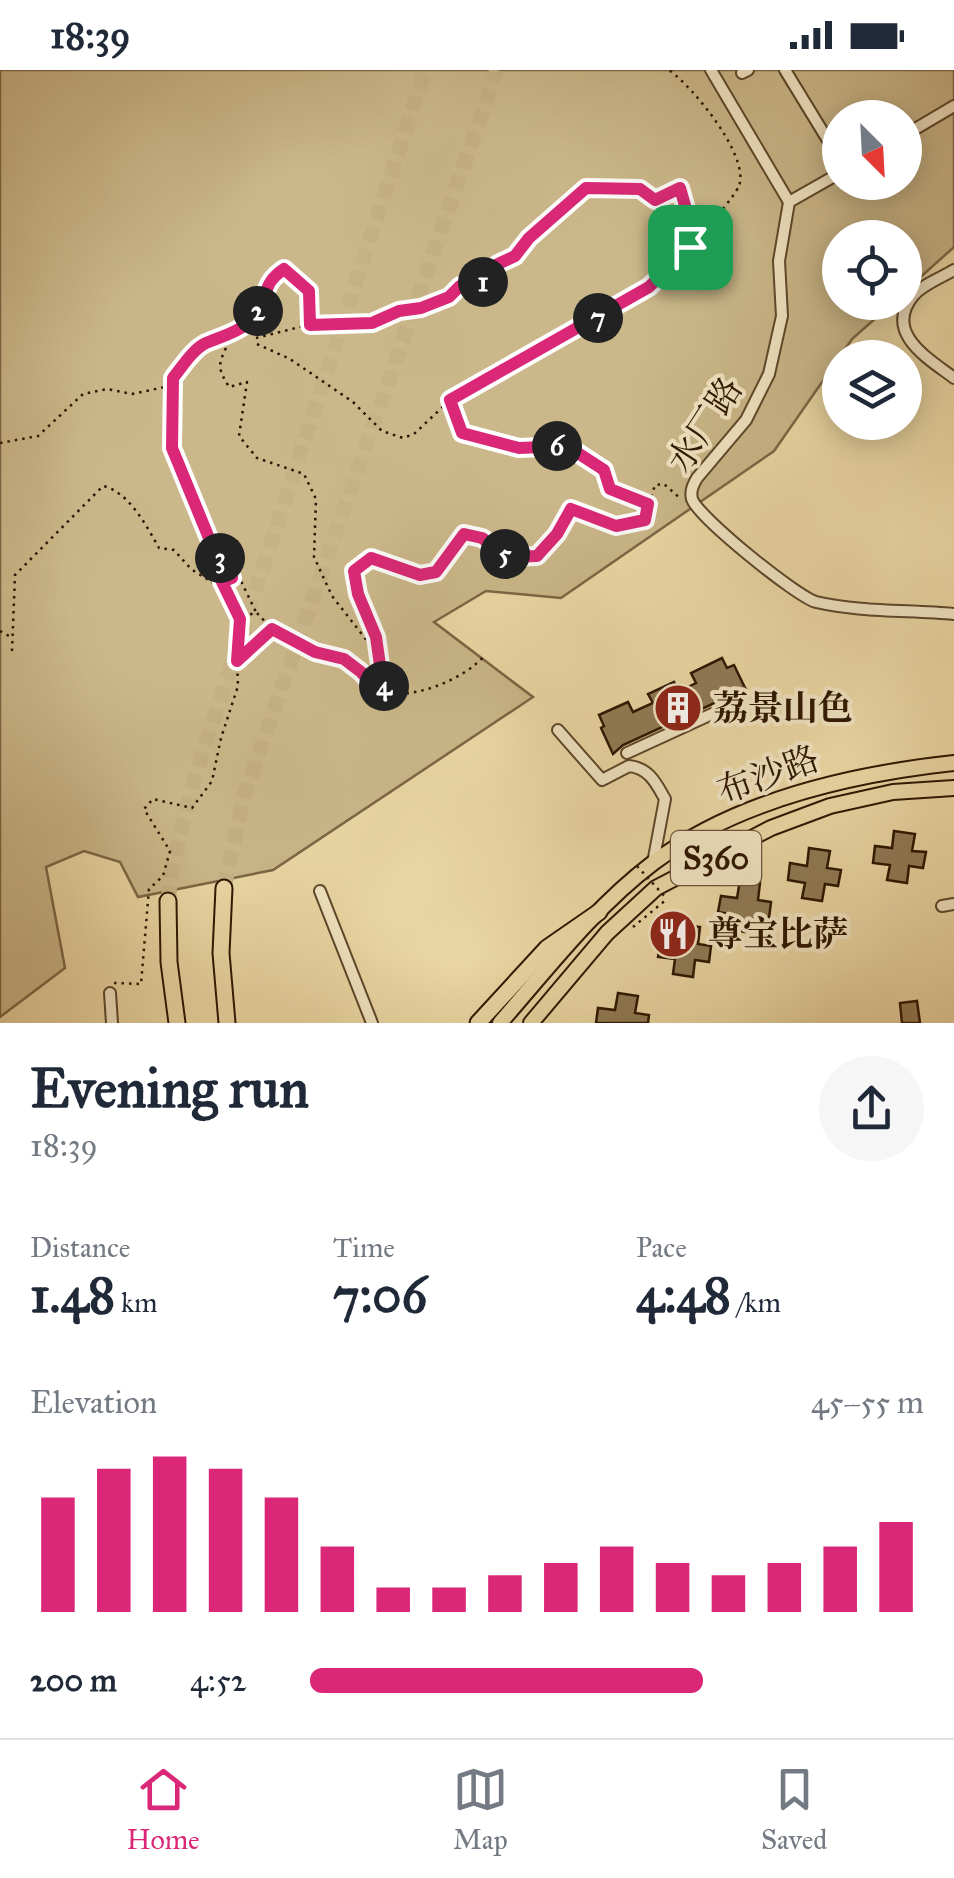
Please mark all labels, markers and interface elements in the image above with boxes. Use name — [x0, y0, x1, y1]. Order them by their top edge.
text: 18:39 — [50, 12, 130, 58]
north arrow — [822, 100, 922, 200]
map controls — [822, 100, 922, 440]
pin — [648, 205, 733, 290]
icon: arrive — [663, 220, 718, 275]
button: locate — [822, 220, 922, 320]
pin: 1 — [458, 257, 508, 307]
text: 1 — [477, 264, 489, 299]
pin: 2 — [233, 286, 283, 336]
text: 2 — [251, 293, 265, 328]
pin: 7 — [573, 293, 623, 343]
text: 7 — [591, 300, 605, 335]
button: layers — [822, 340, 922, 440]
street label: 水厂路 — [658, 369, 752, 481]
pin: 6 — [532, 421, 582, 471]
text: 6 — [550, 428, 564, 463]
pin: 5 — [480, 529, 530, 579]
pin: 3 — [195, 533, 245, 583]
text: 5 — [498, 536, 512, 571]
text: 3 — [214, 540, 226, 575]
pin: 4 — [359, 661, 409, 711]
text: 4 — [376, 668, 392, 703]
building icon: 荔景山色 — [652, 682, 704, 734]
place label: 荔景山色 — [713, 687, 853, 730]
street label: 布沙路 — [711, 737, 825, 813]
road number: S360 — [671, 831, 761, 885]
restaurant icon: 尊宝比萨 — [647, 908, 699, 960]
place label: 尊宝比萨 — [708, 913, 848, 956]
text: Evening run — [30, 1055, 309, 1122]
button: share — [819, 1056, 924, 1161]
text: 18:39 — [30, 1126, 98, 1165]
text: Distance — [30, 1230, 130, 1265]
text: Time — [333, 1230, 395, 1265]
text: Pace — [636, 1230, 687, 1265]
text: 1.48 — [30, 1265, 115, 1326]
text: 7:06 — [333, 1265, 427, 1326]
text: 4:48 — [636, 1265, 731, 1326]
text: km — [115, 1285, 158, 1320]
text: /km — [731, 1285, 781, 1320]
text: Elevation — [30, 1383, 157, 1422]
text: 45–55 m — [811, 1383, 924, 1422]
text: 200 m — [30, 1661, 117, 1700]
text: 4:52 — [190, 1661, 247, 1700]
tab: Home — [127, 1762, 200, 1857]
tab: Map — [453, 1762, 508, 1857]
tab: Saved — [761, 1762, 827, 1857]

